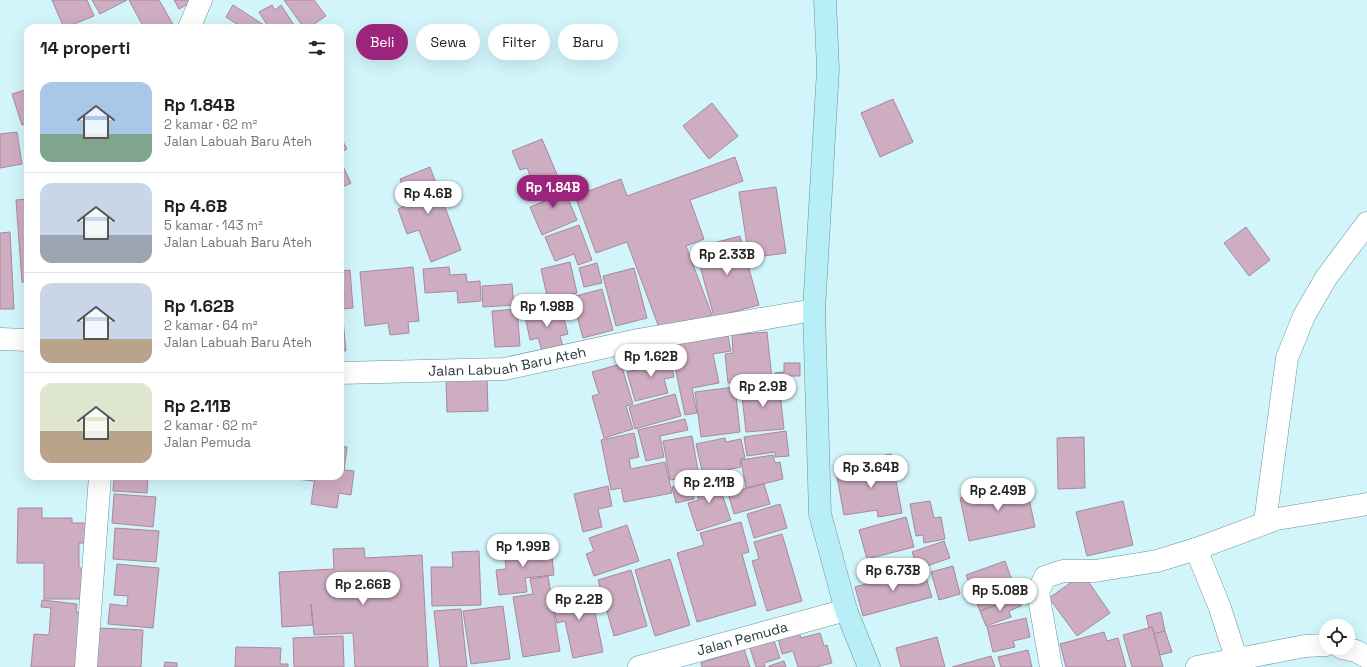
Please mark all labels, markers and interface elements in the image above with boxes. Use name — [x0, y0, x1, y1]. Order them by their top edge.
chip: Beli — [356, 24, 408, 60]
chip: Sewa — [416, 24, 480, 60]
chip: Filter — [488, 24, 550, 60]
chip: Baru — [558, 24, 618, 60]
text: 14 properti — [40, 37, 130, 59]
icon: filters — [306, 37, 328, 59]
text: Rp 1.84B — [164, 94, 235, 116]
icon: home — [72, 98, 120, 146]
text: 2 kamar · 62 m² — [164, 116, 257, 133]
text: Jalan Labuah Baru Ateh — [164, 133, 312, 150]
pin: Rp 1.84B — [512, 175, 594, 209]
text: Rp 1.84B — [526, 179, 580, 196]
pin: Rp 4.6B — [391, 181, 465, 215]
text: Rp 4.6B — [404, 185, 452, 202]
text: Rp 4.6B — [164, 195, 227, 217]
icon: home — [72, 199, 120, 247]
text: 5 kamar · 143 m² — [164, 217, 263, 234]
text: Jalan Labuah Baru Ateh — [164, 234, 312, 251]
pin: Rp 2.33B — [686, 242, 768, 276]
text: Rp 2.33B — [699, 246, 755, 263]
pin: Rp 1.98B — [506, 294, 588, 328]
text: Rp 1.62B — [164, 295, 234, 317]
text: Rp 1.98B — [520, 298, 574, 315]
icon: home — [72, 299, 120, 347]
text: 2 kamar · 64 m² — [164, 317, 258, 334]
text: Jalan Labuah Baru Ateh — [164, 334, 312, 351]
street label: Jalan Labuah Baru Ateh — [428, 342, 588, 380]
pin: Rp 1.62B — [610, 344, 692, 378]
text: Rp 1.62B — [624, 348, 678, 365]
pin: Rp 2.9B — [726, 374, 800, 408]
text: Rp 2.9B — [739, 378, 787, 395]
text: Rp 2.11B — [164, 395, 231, 417]
icon: home — [72, 399, 120, 447]
text: 2 kamar · 62 m² — [164, 417, 257, 434]
text: Jalan Pemuda — [164, 434, 251, 451]
pin: Rp 3.64B — [830, 455, 912, 489]
text: Rp 3.64B — [843, 459, 899, 476]
pin: Rp 2.11B — [668, 470, 750, 504]
text: Rp 2.11B — [683, 474, 735, 491]
pin: Rp 2.49B — [957, 478, 1039, 512]
text: Rp 2.49B — [970, 482, 1026, 499]
pin: Rp 1.99B — [482, 534, 564, 568]
text: Rp 1.99B — [496, 538, 550, 555]
pin: Rp 6.73B — [852, 558, 934, 592]
text: Rp 6.73B — [866, 562, 921, 579]
pin: Rp 2.66B — [322, 572, 404, 606]
text: Rp 2.66B — [335, 576, 391, 593]
pin: Rp 5.08B — [959, 578, 1041, 612]
text: Rp 5.08B — [972, 582, 1028, 599]
pin: Rp 2.2B — [542, 587, 616, 621]
text: Rp 2.2B — [555, 591, 603, 608]
street label: Jalan Pemuda — [695, 617, 790, 660]
map controls — [1319, 619, 1355, 655]
button: locate — [1319, 619, 1355, 655]

